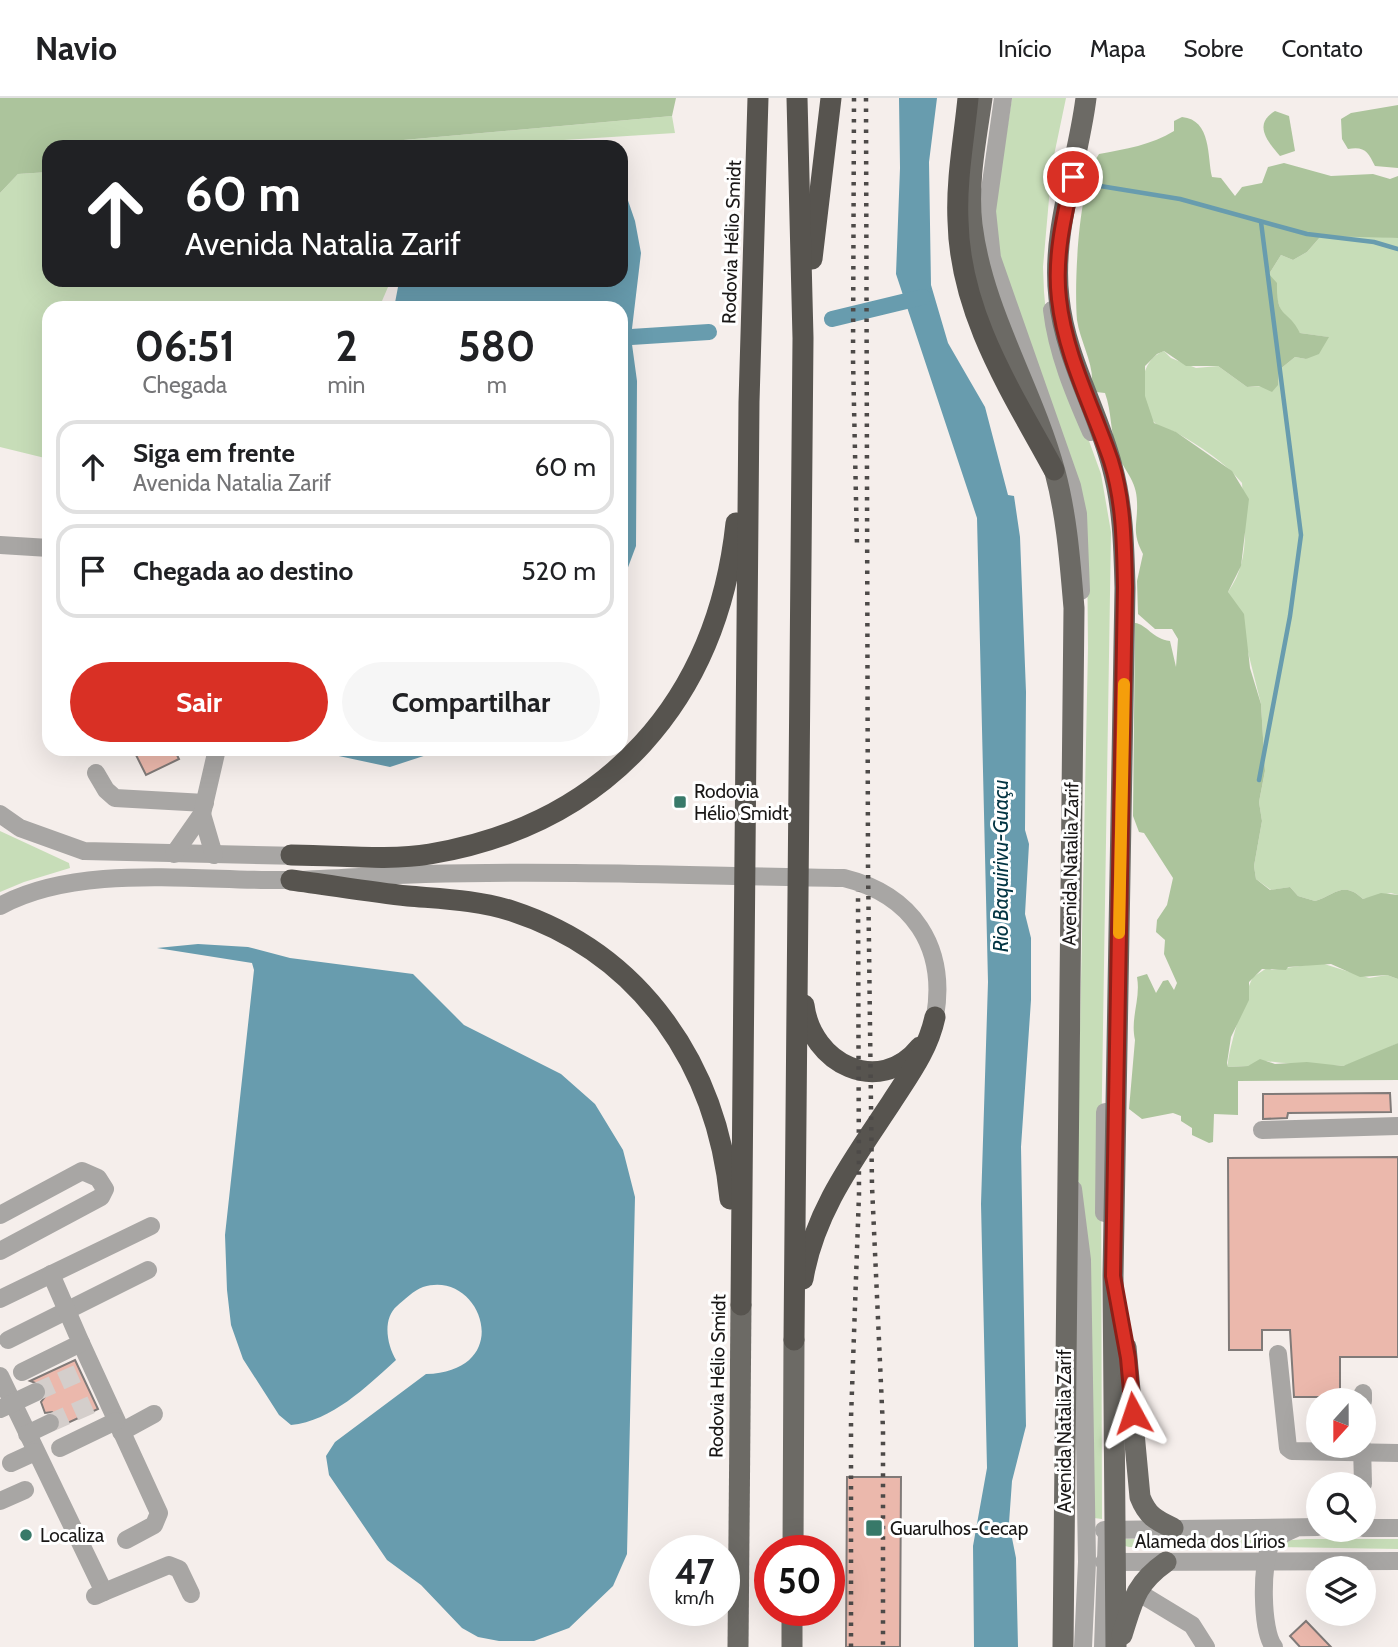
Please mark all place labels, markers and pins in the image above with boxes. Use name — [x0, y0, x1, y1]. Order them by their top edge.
pin — [1043, 147, 1103, 207]
place label: Rodovia Hélio Smidt — [694, 780, 789, 825]
marker: Rodovia Hélio Smidt — [672, 794, 688, 810]
place label: Guarulhos-Cecap — [890, 1517, 1028, 1540]
marker: Guarulhos-Cecap — [864, 1518, 884, 1538]
place label: Localiza — [40, 1524, 104, 1547]
marker: Localiza — [18, 1527, 34, 1543]

